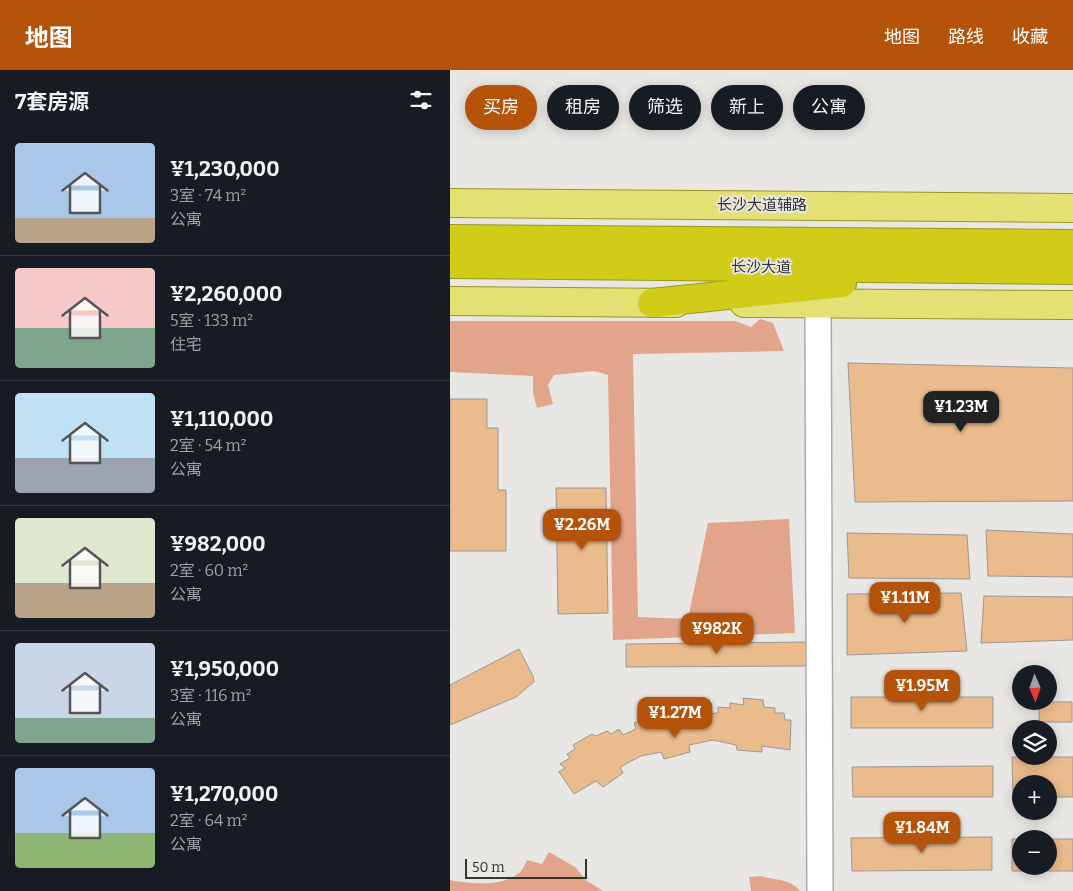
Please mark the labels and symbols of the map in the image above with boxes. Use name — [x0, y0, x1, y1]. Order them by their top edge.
street label: 长沙大道辅路 — [717, 196, 807, 214]
street label: 长沙大道 — [731, 257, 791, 277]
pin: ¥1.23M — [920, 390, 1002, 433]
pin: ¥2.26M — [541, 508, 623, 551]
pin: ¥1.11M — [864, 582, 946, 624]
pin: ¥982K — [682, 612, 752, 655]
north arrow — [1012, 665, 1058, 710]
pin: ¥1.95M — [881, 670, 963, 712]
pin: ¥1.27M — [634, 696, 716, 739]
pin: ¥1.84M — [881, 812, 963, 854]
scale bar — [465, 856, 588, 879]

